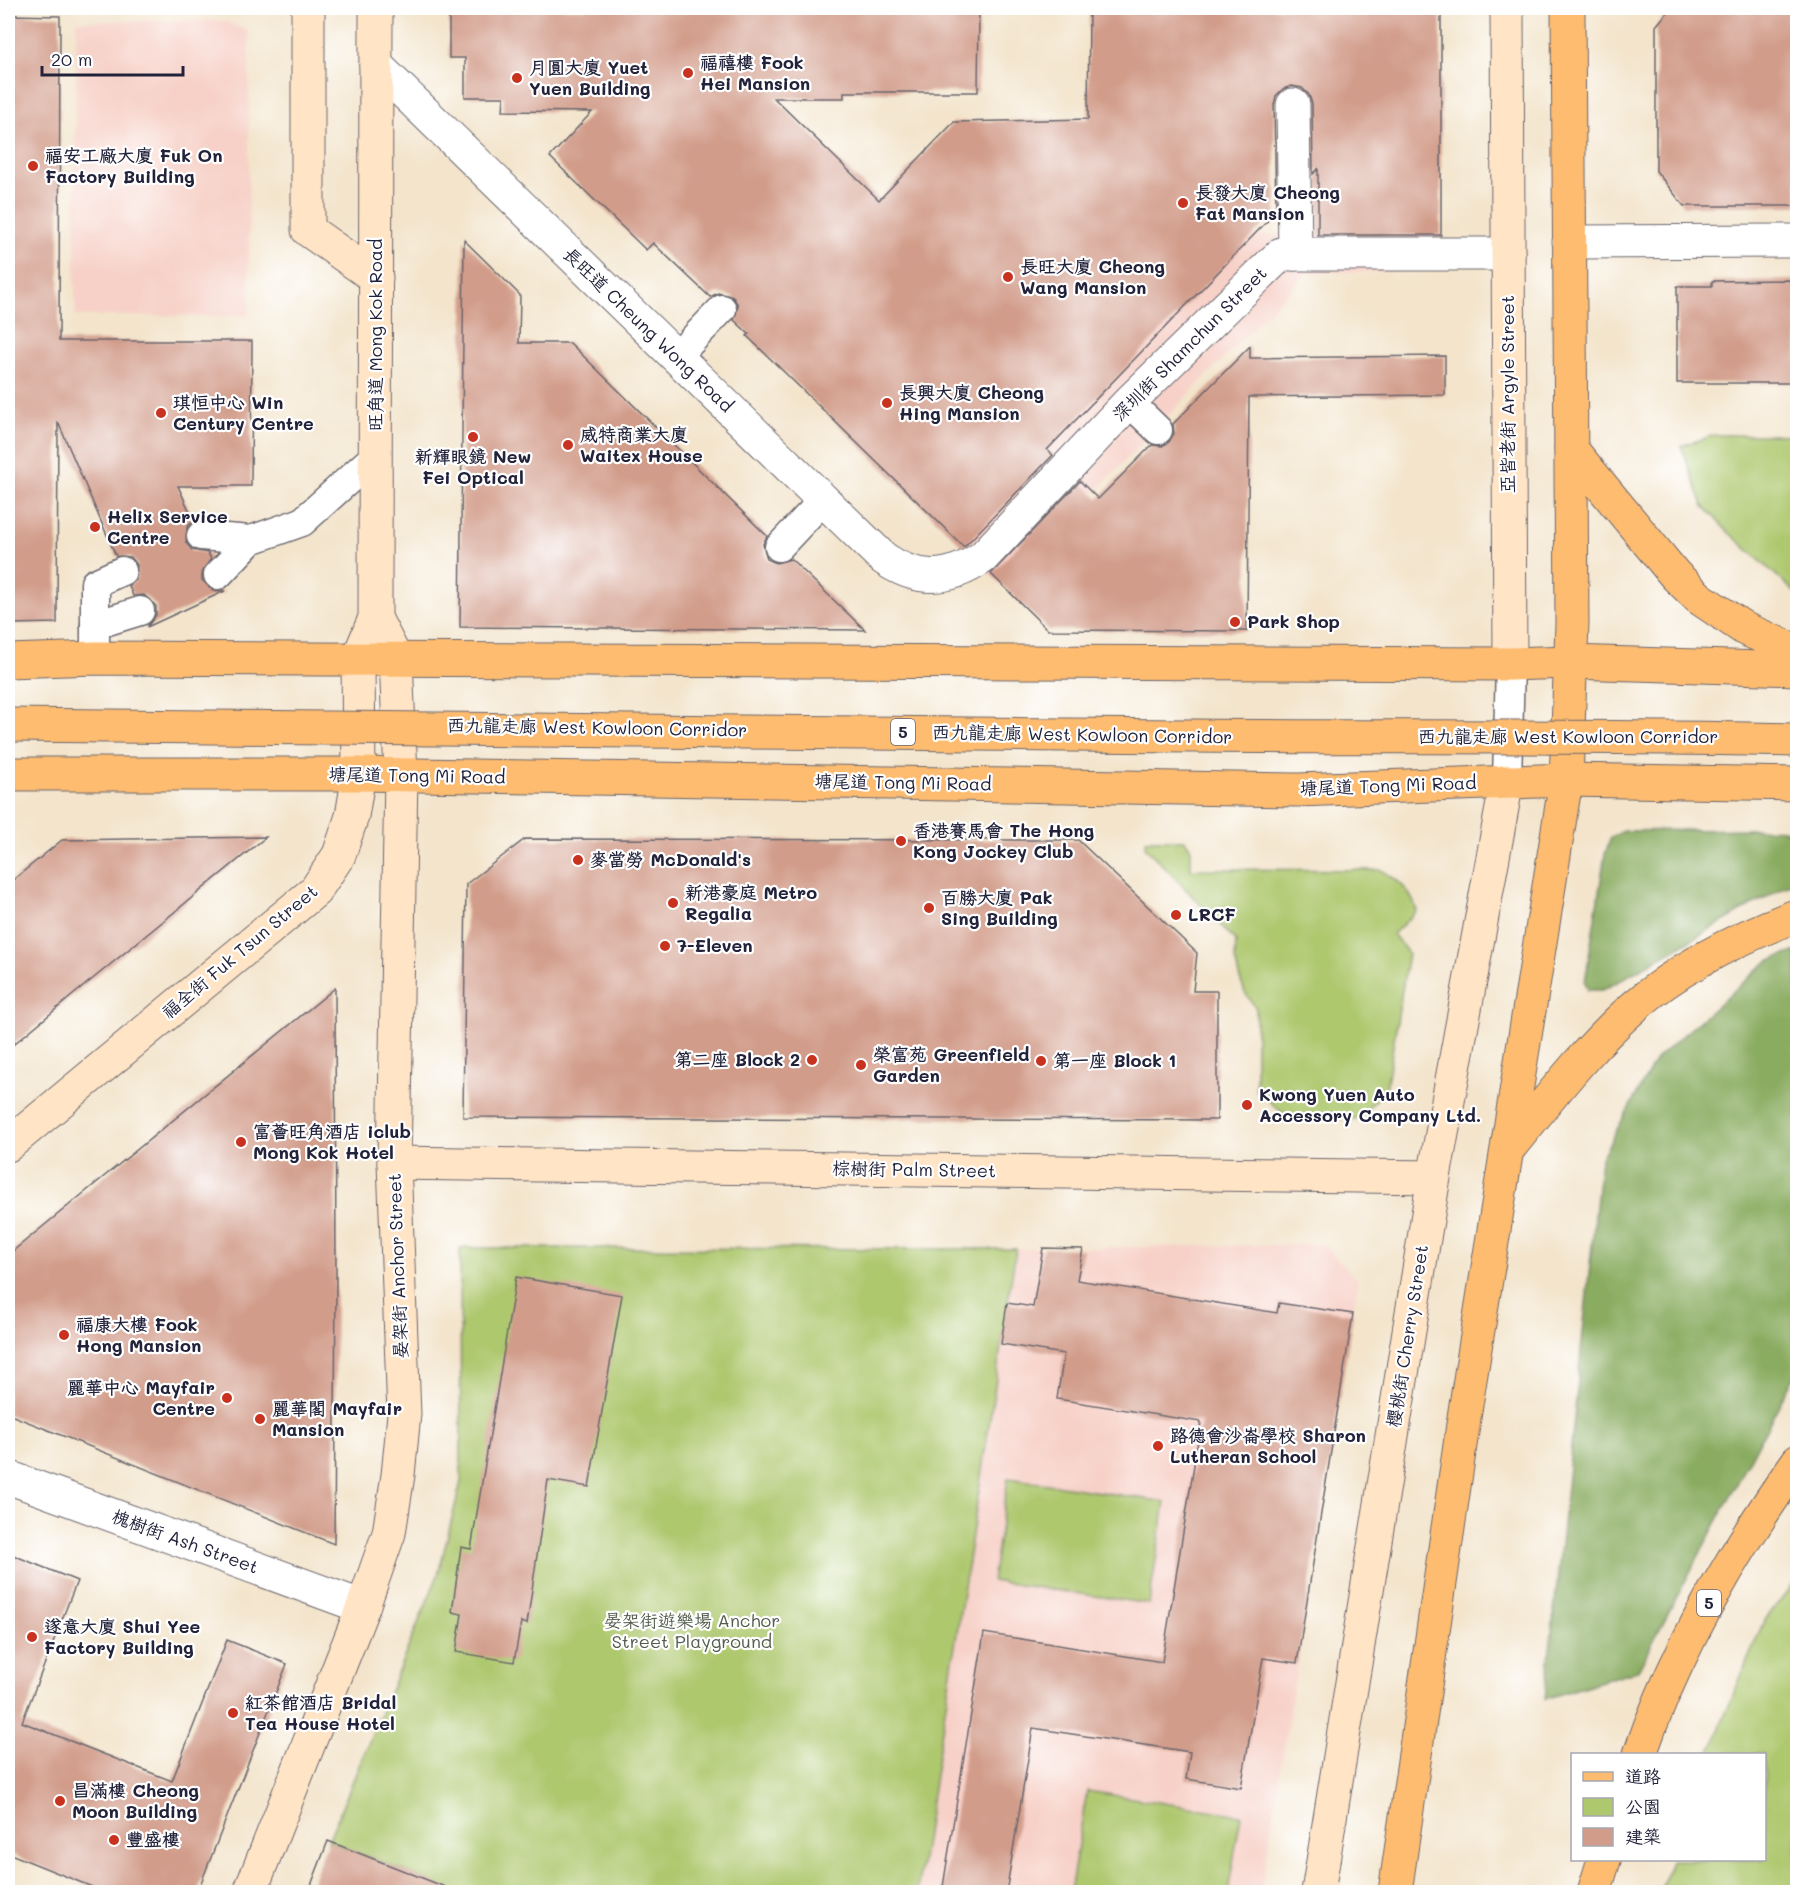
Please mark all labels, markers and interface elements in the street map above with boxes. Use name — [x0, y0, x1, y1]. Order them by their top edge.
scale bar — [42, 39, 183, 77]
text: 20 m — [51, 47, 92, 71]
place label: 福禧樓 Fook Hei Mansion — [700, 50, 810, 95]
place label: 月圓大廈 Yuet Yuen Building — [529, 55, 651, 100]
marker: 福禧樓 Fook Hei Mansion — [681, 66, 695, 80]
marker: 月圓大廈 Yuet Yuen Building — [510, 71, 524, 85]
place label: 福安工廠大廈 Fuk On Factory Building — [45, 143, 222, 188]
marker: 福安工廠大廈 Fuk On Factory Building — [26, 159, 40, 173]
place label: 長發大廈 Cheong Fat Mansion — [1195, 180, 1340, 225]
marker: 長發大廈 Cheong Fat Mansion — [1176, 196, 1190, 210]
street label: 旺角道 Mong Kok Road — [363, 239, 387, 431]
street label: 長旺道 Cheung Wong Road — [559, 242, 739, 417]
place label: 長旺大廈 Cheong Wang Mansion — [1020, 254, 1165, 299]
street label: 深圳街 Shamchun Street — [1107, 261, 1272, 426]
marker: 長旺大廈 Cheong Wang Mansion — [1001, 270, 1015, 284]
street label: 亞皆老街 Argyle Street — [1495, 295, 1519, 493]
place label: 長興大廈 Cheong Hing Mansion — [899, 380, 1044, 425]
place label: 琪恒中心 Win Century Centre — [173, 390, 314, 435]
marker: 長興大廈 Cheong Hing Mansion — [880, 396, 894, 410]
marker: 琪恒中心 Win Century Centre — [154, 406, 168, 420]
place label: 威特商業大廈 Waitex House — [580, 422, 703, 467]
marker: 新輝眼鏡 New Fei Optical — [466, 430, 480, 444]
marker: 威特商業大廈 Waitex House — [561, 438, 575, 452]
place label: 新輝眼鏡 New Fei Optical — [415, 444, 531, 489]
place label: Helix Service Centre — [107, 504, 228, 549]
marker: Helix Service Centre — [88, 520, 102, 534]
place label: Park Shop — [1247, 609, 1340, 633]
marker: Park Shop — [1228, 615, 1242, 629]
street label: 西九龍走廊 West Kowloon Corridor — [447, 712, 747, 742]
road number: 5 — [891, 719, 915, 745]
street label: 西九龍走廊 West Kowloon Corridor — [932, 719, 1232, 749]
street label: 西九龍走廊 West Kowloon Corridor — [1418, 724, 1718, 748]
street label: 塘尾道 Tong Mi Road — [328, 761, 506, 789]
street label: 塘尾道 Tong Mi Road — [814, 768, 992, 796]
street label: 塘尾道 Tong Mi Road — [1299, 770, 1477, 800]
place label: 香港賽馬會 The Hong Kong Jockey Club — [913, 818, 1095, 863]
marker: 香港賽馬會 The Hong Kong Jockey Club — [894, 834, 908, 848]
place label: 麥當勞 McDonald's — [590, 847, 751, 871]
marker: 麥當勞 McDonald's — [571, 853, 585, 867]
street label: 福全街 Fuk Tsun Street — [156, 879, 322, 1024]
place label: 新港豪庭 Metro Regalia — [685, 880, 817, 925]
place label: 百勝大廈 Pak Sing Building — [941, 885, 1058, 930]
marker: 新港豪庭 Metro Regalia — [666, 896, 680, 910]
marker: 百勝大廈 Pak Sing Building — [922, 901, 936, 915]
place label: LRCF — [1188, 902, 1236, 926]
marker: LRCF — [1169, 908, 1183, 922]
place label: 7-Eleven — [677, 933, 753, 957]
marker: 7-Eleven — [658, 939, 672, 953]
place label: 榮富苑 Greenfield Garden — [873, 1042, 1029, 1087]
place label: 第二座 Block 2 — [675, 1047, 800, 1071]
place label: 第一座 Block 1 — [1053, 1048, 1176, 1072]
marker: 第二座 Block 2 — [805, 1053, 819, 1067]
marker: 第一座 Block 1 — [1034, 1054, 1048, 1068]
marker: 榮富苑 Greenfield Garden — [854, 1058, 868, 1072]
place label: Kwong Yuen Auto Accessory Company Ltd. — [1259, 1082, 1481, 1127]
marker: Kwong Yuen Auto Accessory Company Ltd. — [1240, 1098, 1254, 1112]
place label: 富薈旺角酒店 iclub Mong Kok Hotel — [253, 1119, 411, 1164]
marker: 富薈旺角酒店 iclub Mong Kok Hotel — [234, 1135, 248, 1149]
street label: 棕樹街 Palm Street — [832, 1156, 996, 1182]
street label: 晏架街 Anchor Street — [382, 1173, 412, 1359]
street label: 櫻桃街 Cherry Street — [1381, 1243, 1433, 1429]
place label: 福康大樓 Fook Hong Mansion — [76, 1312, 201, 1357]
marker: 福康大樓 Fook Hong Mansion — [57, 1328, 71, 1342]
place label: 麗華中心 Mayfair Centre — [67, 1375, 215, 1420]
marker: 麗華中心 Mayfair Centre — [220, 1391, 234, 1405]
place label: 麗華閣 Mayfair Mansion — [272, 1396, 402, 1441]
marker: 麗華閣 Mayfair Mansion — [253, 1412, 267, 1426]
place label: 路德會沙崙學校 Sharon Lutheran School — [1170, 1423, 1366, 1468]
marker: 路德會沙崙學校 Sharon Lutheran School — [1151, 1439, 1165, 1453]
street label: 槐樹街 Ash Street — [109, 1503, 262, 1579]
road number: 5 — [1697, 1590, 1721, 1616]
park label: 晏架街遊樂場 Anchor Street Playground — [604, 1608, 780, 1653]
place label: 遂意大廈 Shui Yee Factory Building — [44, 1614, 201, 1659]
marker: 遂意大廈 Shui Yee Factory Building — [25, 1630, 39, 1644]
place label: 紅茶館酒店 Bridal Tea House Hotel — [245, 1690, 396, 1735]
marker: 紅茶館酒店 Bridal Tea House Hotel — [226, 1706, 240, 1720]
legend — [1571, 1753, 1766, 1861]
text: 道路 — [1625, 1764, 1661, 1788]
place label: 昌滿樓 Cheong Moon Building — [72, 1778, 199, 1823]
marker: 昌滿樓 Cheong Moon Building — [53, 1794, 67, 1808]
text: 公園 — [1625, 1794, 1661, 1818]
text: 建築 — [1625, 1824, 1661, 1848]
place label: 豐盛樓 — [126, 1827, 180, 1851]
marker: 豐盛樓 — [107, 1833, 121, 1847]

